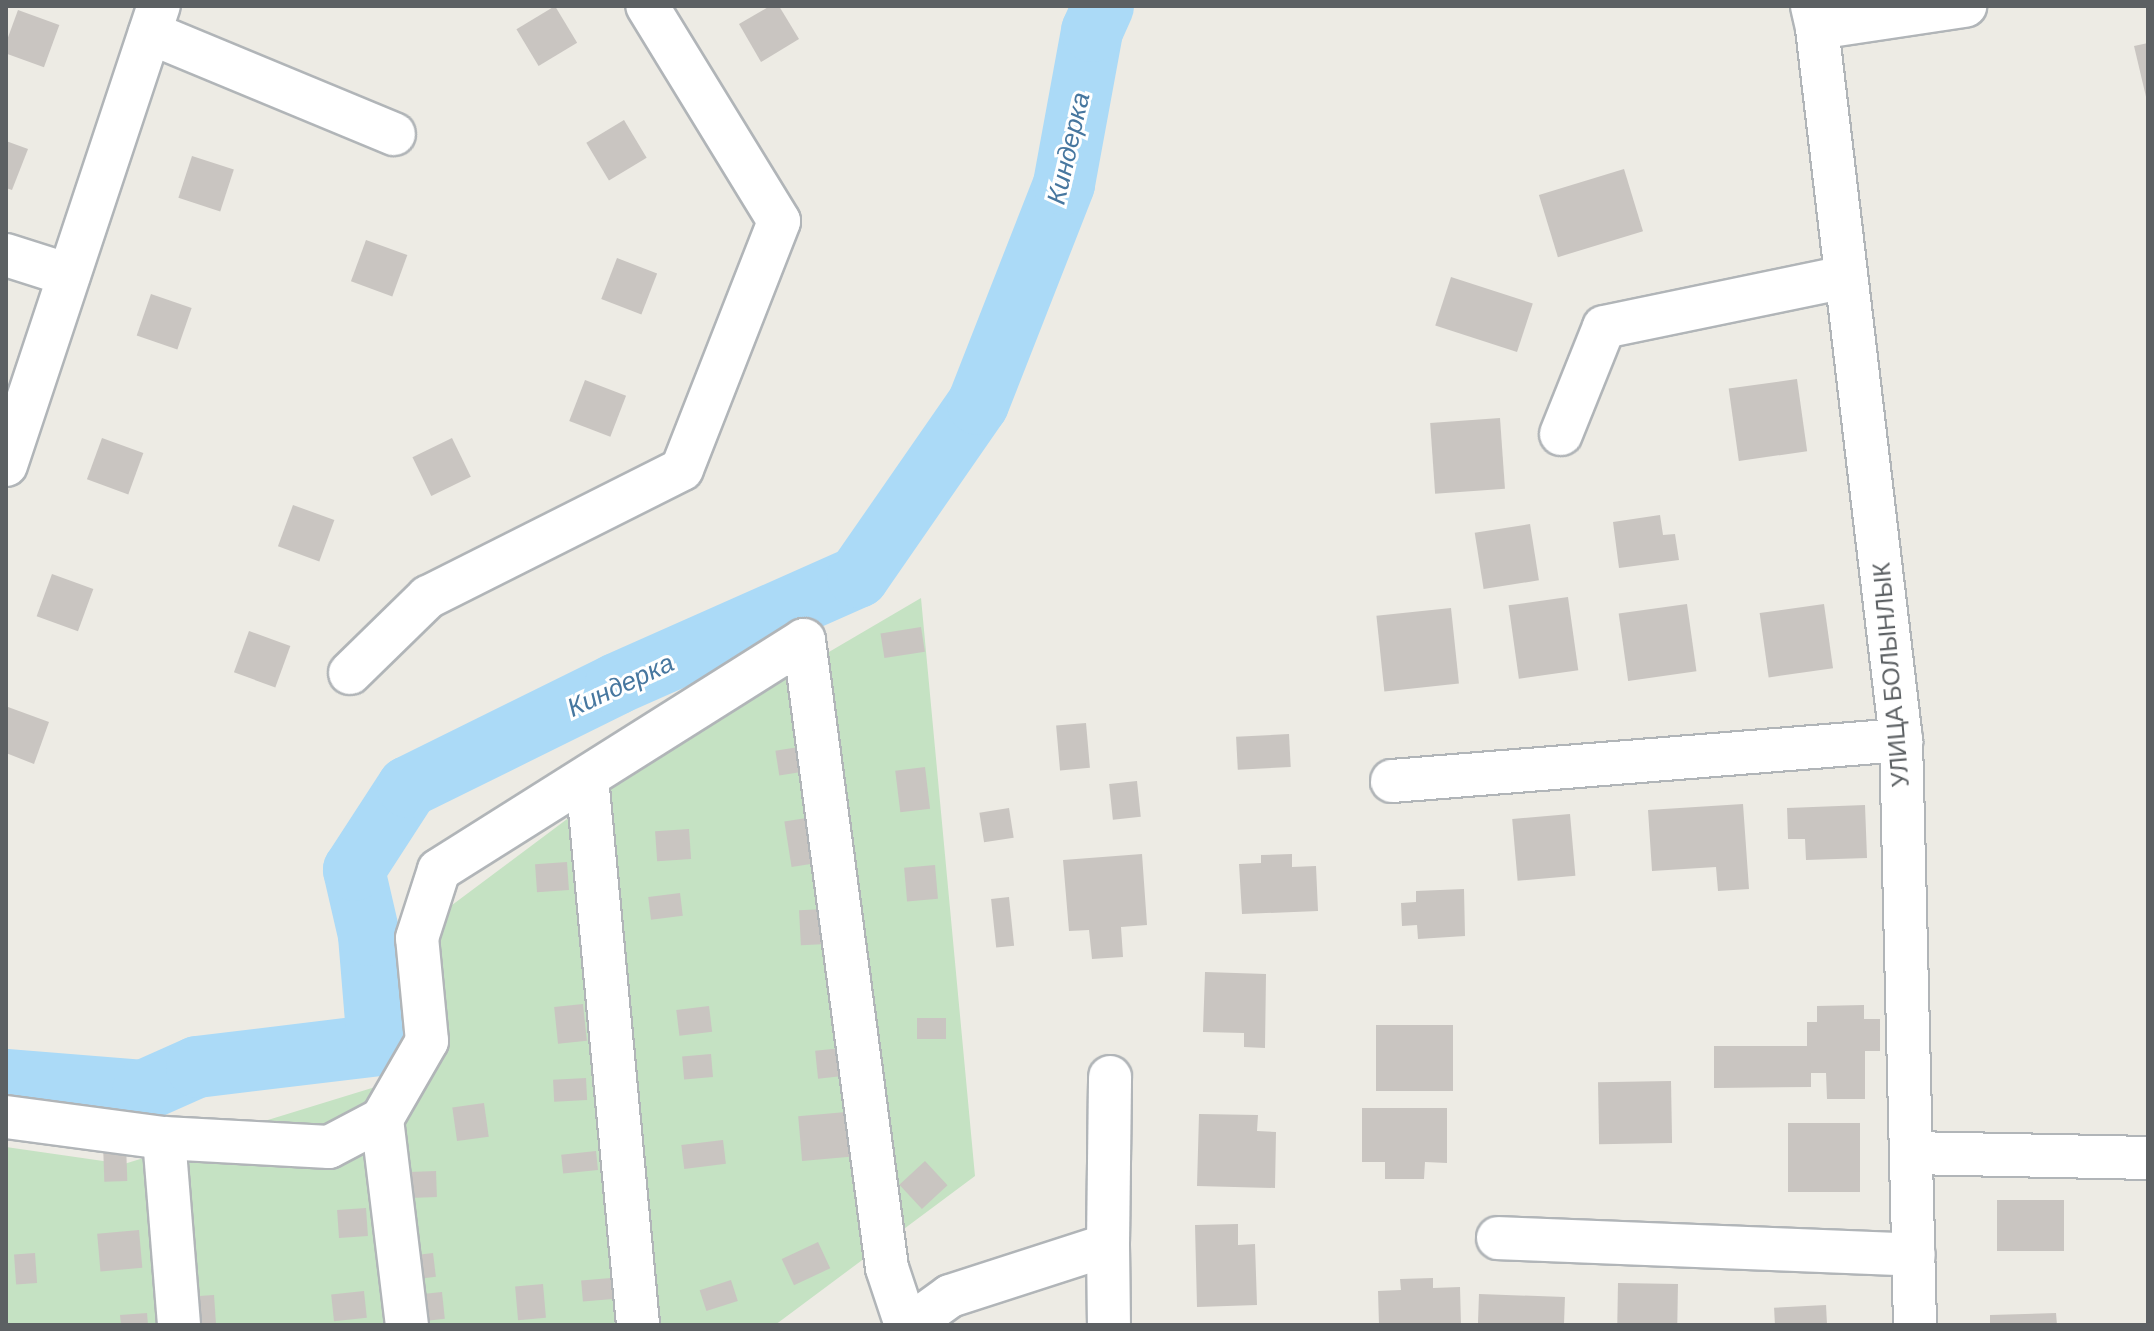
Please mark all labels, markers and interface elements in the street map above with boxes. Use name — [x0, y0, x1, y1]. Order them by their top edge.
water label: Киндерка — [1039, 89, 1095, 207]
street label: УЛИЦА БОЛЫНЛЫК — [1866, 562, 1914, 788]
water label: Киндерка — [562, 646, 678, 722]

